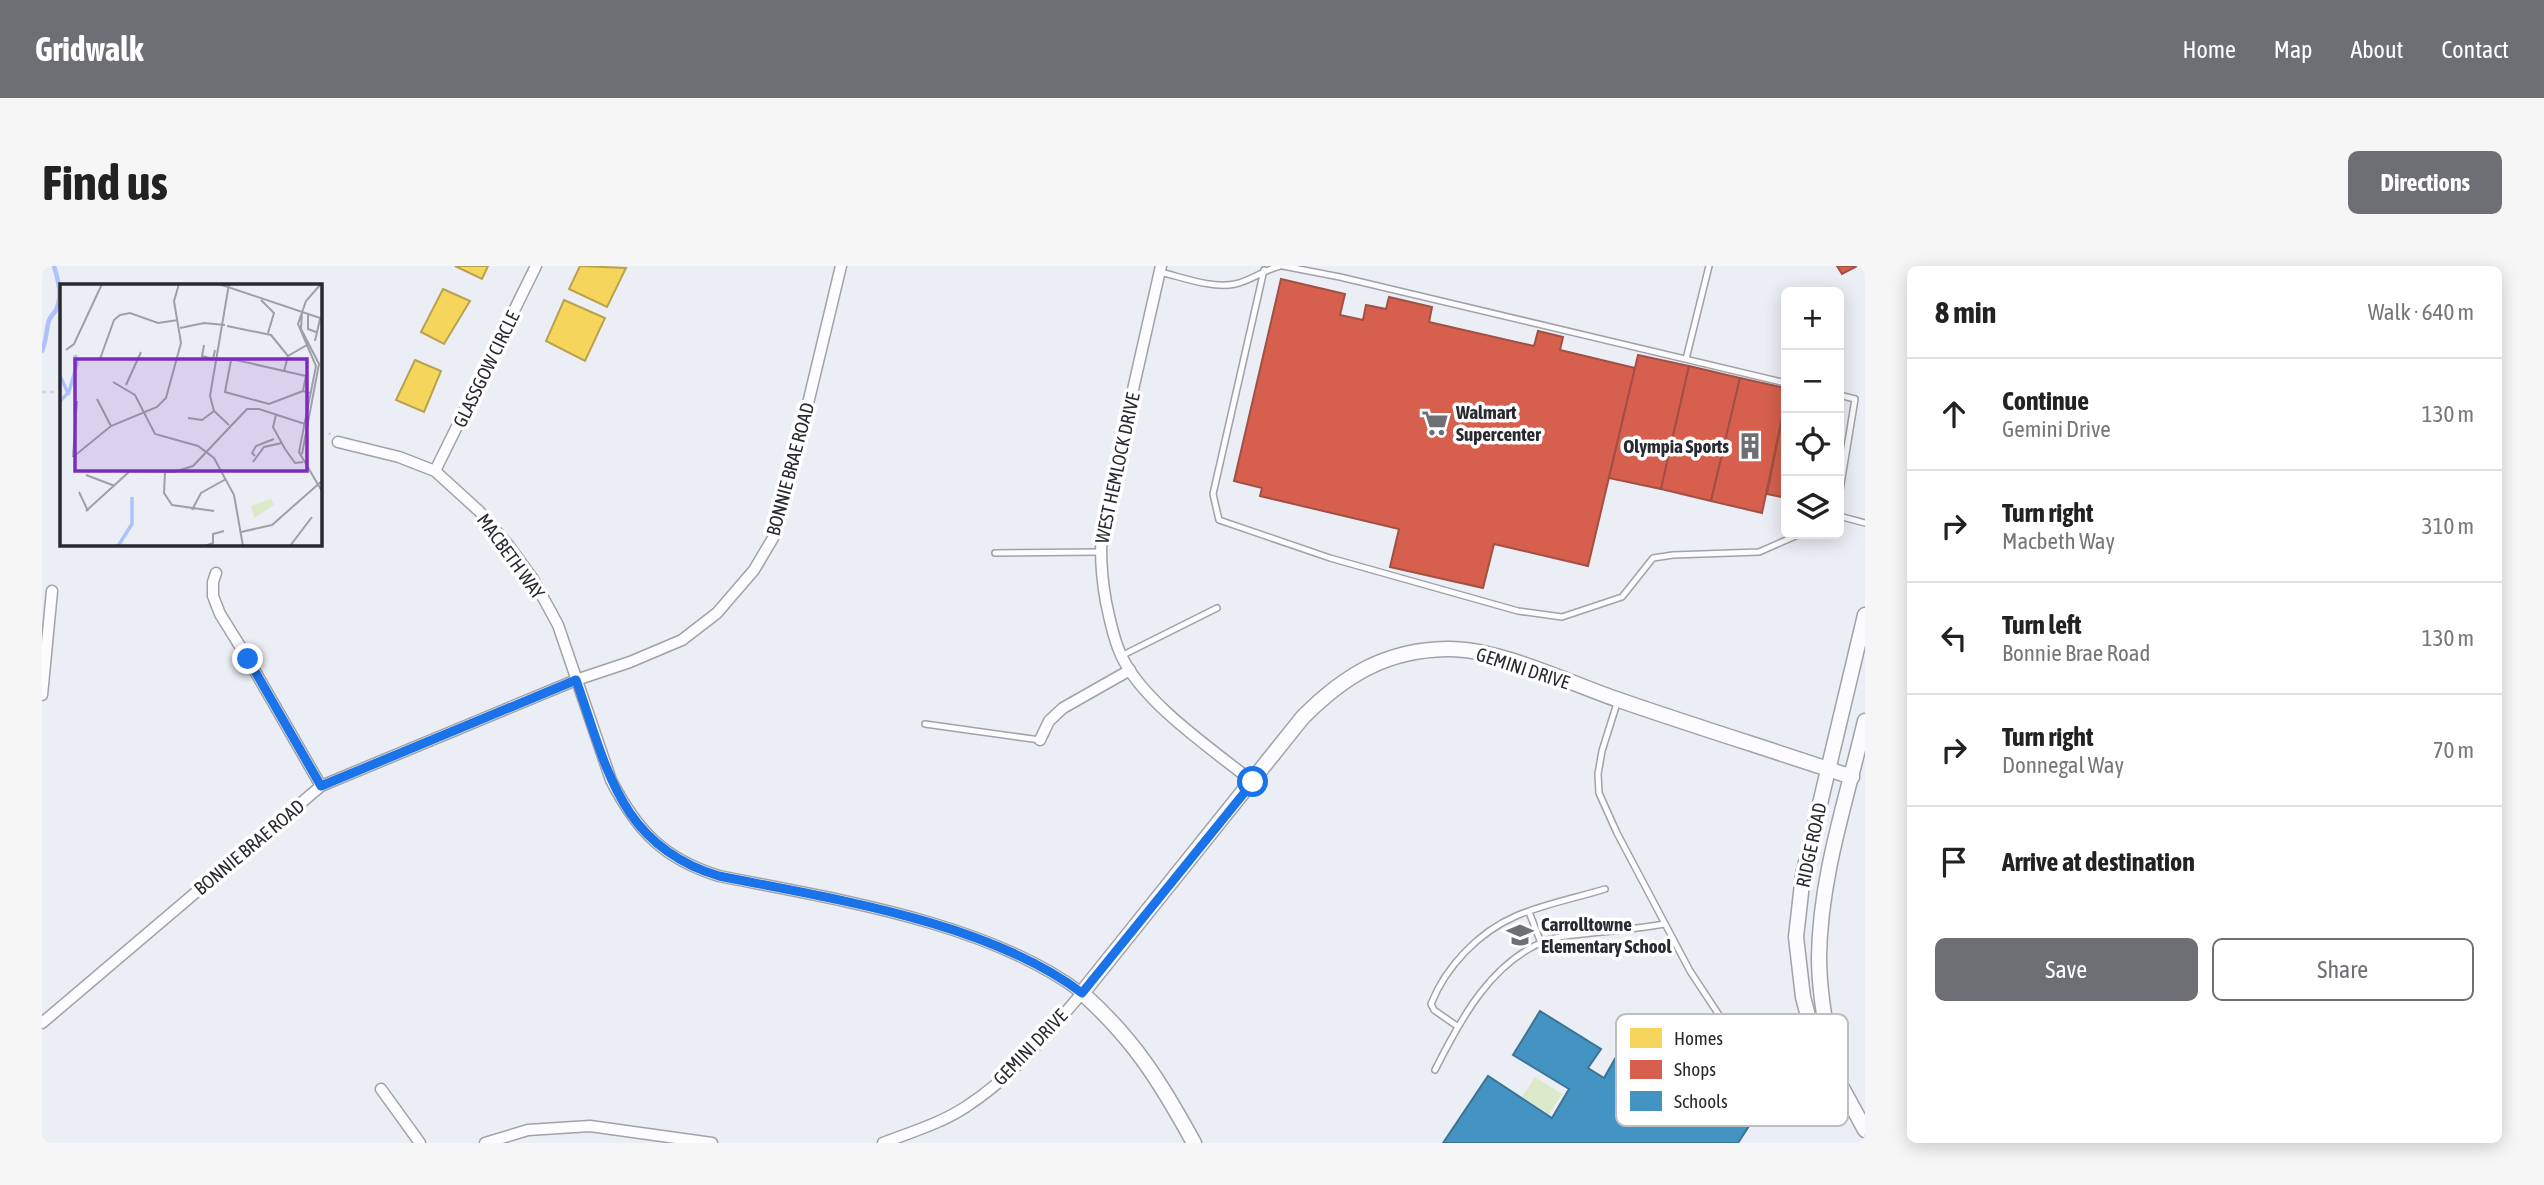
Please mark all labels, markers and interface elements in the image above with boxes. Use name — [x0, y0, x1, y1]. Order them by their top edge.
text: Gridwalk — [35, 30, 143, 68]
text: Home — [2182, 36, 2236, 63]
text: Map — [2274, 36, 2312, 63]
text: About — [2350, 36, 2403, 63]
text: Contact — [2441, 36, 2509, 63]
button: Directions — [2348, 151, 2502, 214]
text: Find us — [42, 154, 168, 210]
inset map — [60, 284, 322, 546]
map controls — [1781, 287, 1844, 539]
button: + — [1781, 287, 1844, 350]
text: 8 min — [1935, 295, 1996, 329]
text: Walk · 640 m — [2368, 299, 2474, 325]
street label: GLASSGOW CIRCLE — [448, 307, 524, 431]
button: − — [1781, 350, 1844, 413]
text: Continue — [2002, 386, 2089, 416]
street label: WEST HEMLOCK DRIVE — [1090, 391, 1144, 545]
icon: ahead — [1935, 395, 1973, 433]
street label: BONNIE BRAE ROAD — [762, 400, 818, 538]
place label: Walmart Supercenter — [1455, 401, 1541, 445]
text: 130 m — [2422, 401, 2474, 427]
supermarket icon: Walmart Supercenter — [1420, 408, 1450, 438]
button: locate — [1781, 413, 1844, 476]
text: Gemini Drive — [2002, 416, 2111, 442]
building icon: Olympia Sports — [1735, 431, 1765, 461]
place label: Olympia Sports — [1623, 435, 1729, 457]
button: layers — [1781, 476, 1844, 539]
text: Turn right — [2002, 498, 2093, 528]
icon: right — [1935, 507, 1973, 545]
street label: MACBETH WAY — [473, 509, 550, 603]
text: 310 m — [2422, 513, 2474, 539]
text: Macbeth Way — [2002, 528, 2115, 554]
text: Turn left — [2002, 610, 2082, 640]
icon: left — [1935, 619, 1973, 657]
text: 130 m — [2422, 625, 2474, 651]
text: Bonnie Brae Road — [2002, 640, 2150, 666]
route end — [232, 643, 263, 674]
street label: GEMINI DRIVE — [1474, 643, 1572, 693]
text: Turn right — [2002, 722, 2093, 752]
icon: right — [1935, 731, 1973, 769]
text: 70 m — [2433, 737, 2474, 763]
text: Donnegal Way — [2002, 752, 2124, 778]
route start — [1237, 766, 1268, 797]
street label: BONNIE BRAE ROAD — [189, 795, 309, 899]
street label: RIDGE ROAD — [1791, 801, 1831, 889]
icon: arrive — [1935, 843, 1973, 881]
text: Arrive at destination — [2002, 847, 2195, 877]
place label: Carrolltowne Elementary School — [1541, 913, 1673, 957]
school or university icon: Carrolltowne Elementary School — [1505, 920, 1535, 950]
button: Save — [1935, 938, 2198, 1001]
button: Share — [2212, 938, 2474, 1001]
street label: GEMINI DRIVE — [988, 1005, 1072, 1089]
legend — [1616, 1014, 1848, 1126]
text: Homes — [1674, 1027, 1723, 1049]
text: Shops — [1674, 1058, 1716, 1080]
text: Schools — [1674, 1090, 1728, 1112]

